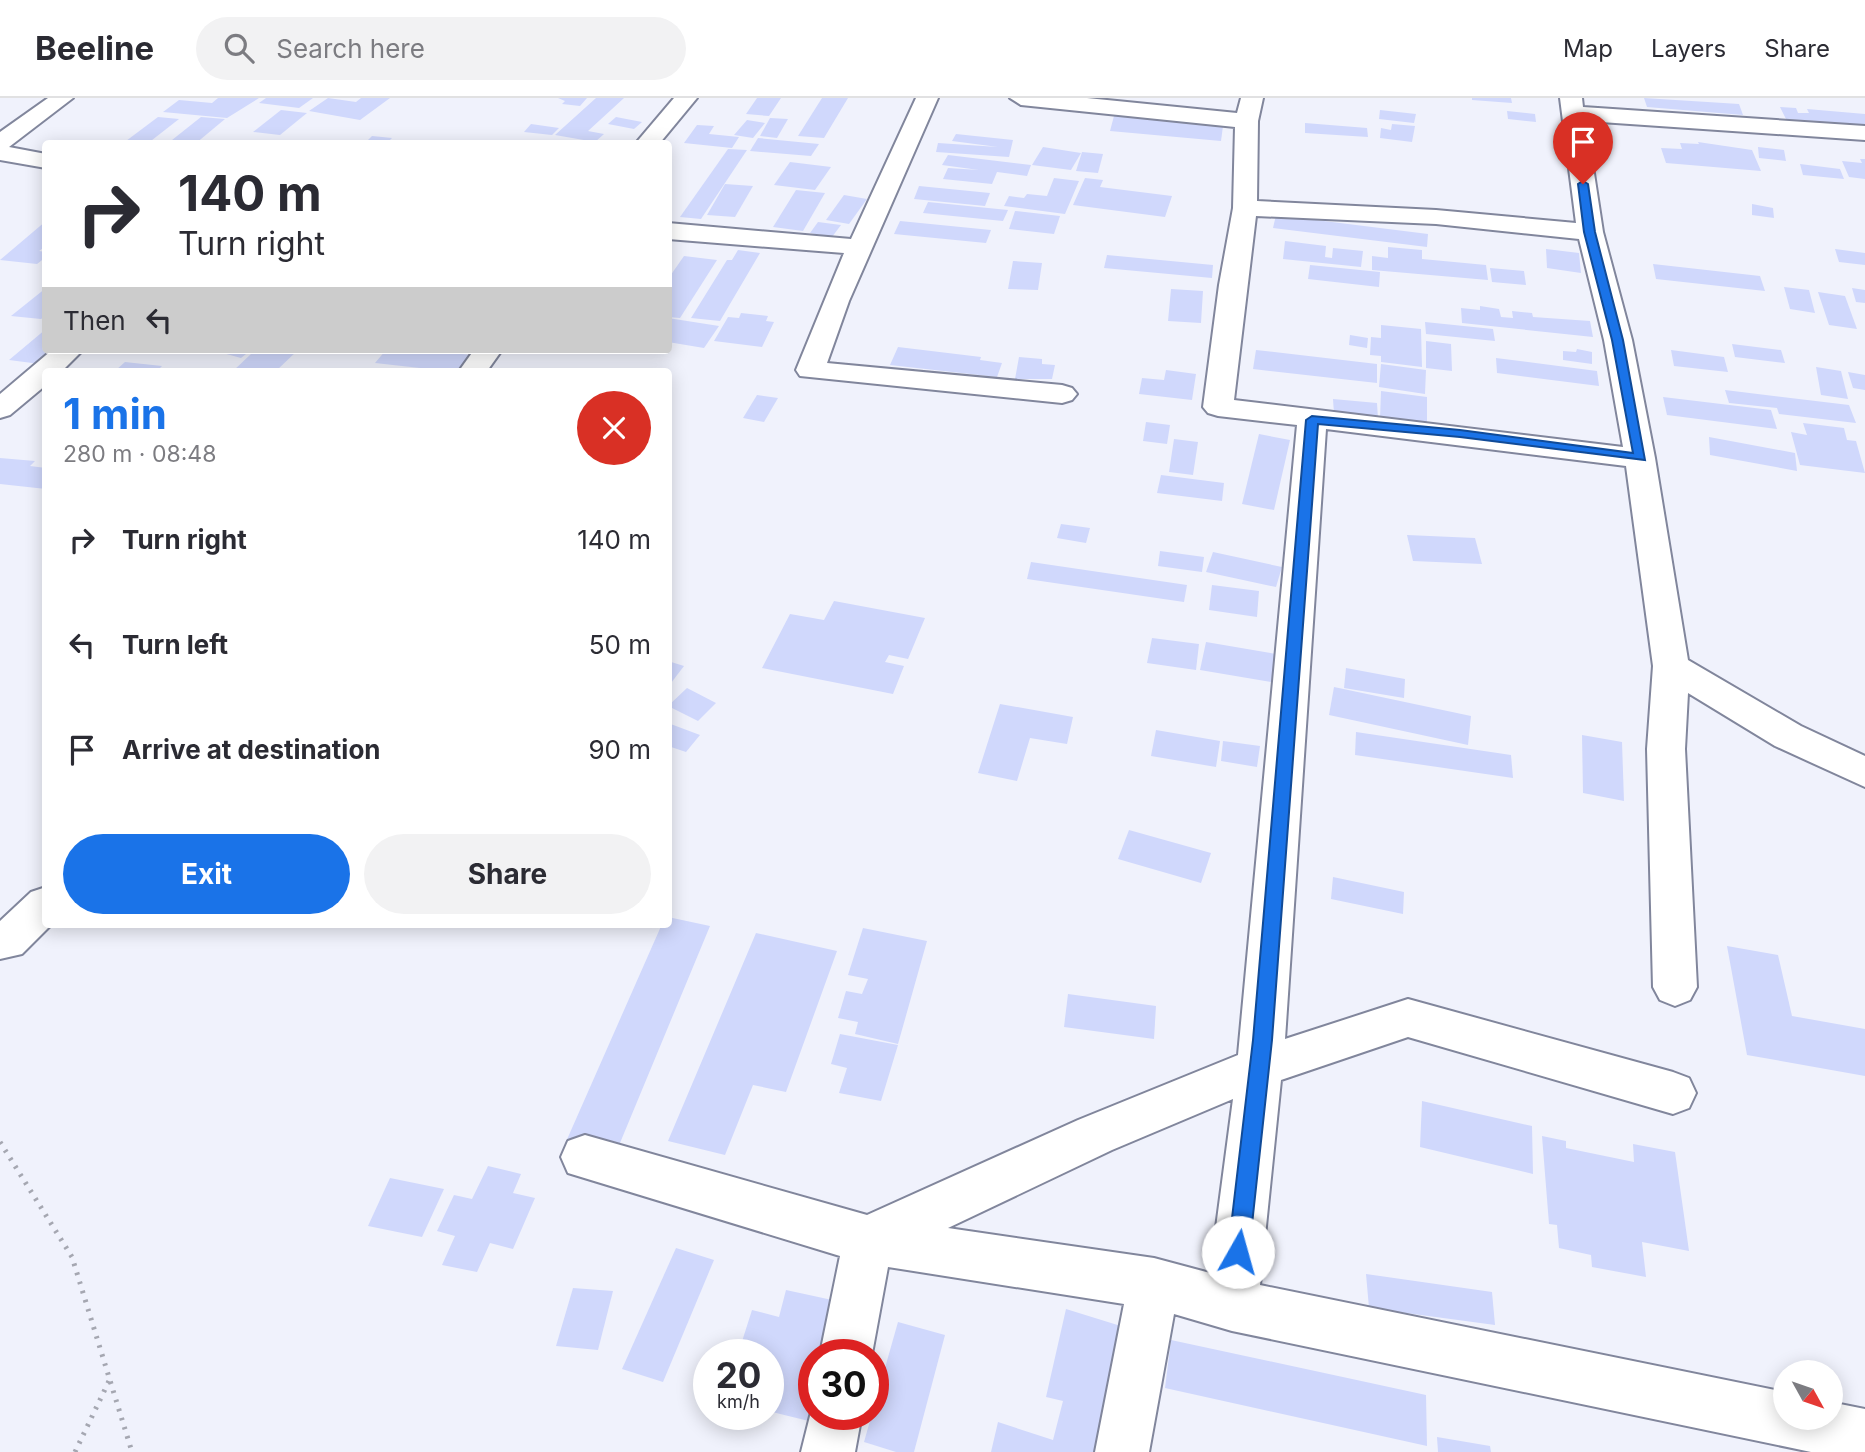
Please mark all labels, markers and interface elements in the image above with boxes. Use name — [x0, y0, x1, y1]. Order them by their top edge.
search box — [196, 17, 686, 80]
text: Beeline — [35, 28, 154, 68]
icon: search — [220, 29, 258, 67]
text: Search here — [276, 33, 425, 64]
text: Map — [1563, 34, 1613, 63]
text: Layers — [1651, 34, 1726, 63]
text: Share — [1764, 34, 1830, 63]
pin — [1553, 112, 1613, 184]
icon: arrive — [1564, 123, 1602, 161]
text: 140 m — [178, 164, 322, 223]
icon: right — [63, 168, 154, 259]
text: Turn right — [178, 224, 325, 263]
icon: left — [140, 301, 178, 339]
text: Then — [63, 305, 126, 336]
text: 1 min — [63, 388, 167, 439]
button: close — [577, 391, 651, 465]
text: 280 m · 08:48 — [63, 440, 216, 468]
icon: right — [63, 521, 101, 559]
text: Turn right — [122, 524, 247, 555]
text: 140 m — [577, 524, 651, 555]
icon: left — [63, 626, 101, 664]
text: Turn left — [122, 629, 228, 660]
text: 50 m — [589, 629, 651, 660]
icon: arrive — [63, 731, 101, 769]
text: Arrive at destination — [122, 734, 381, 765]
text: 90 m — [588, 734, 651, 765]
button: Exit — [63, 834, 350, 914]
button: Share — [364, 834, 651, 914]
position arrow — [1201, 1215, 1275, 1289]
speed limit sign: 30 — [798, 1339, 889, 1430]
text: 20 — [716, 1354, 761, 1396]
north arrow — [1773, 1360, 1843, 1430]
map controls — [1773, 1360, 1843, 1430]
text: km/h — [717, 1391, 760, 1412]

